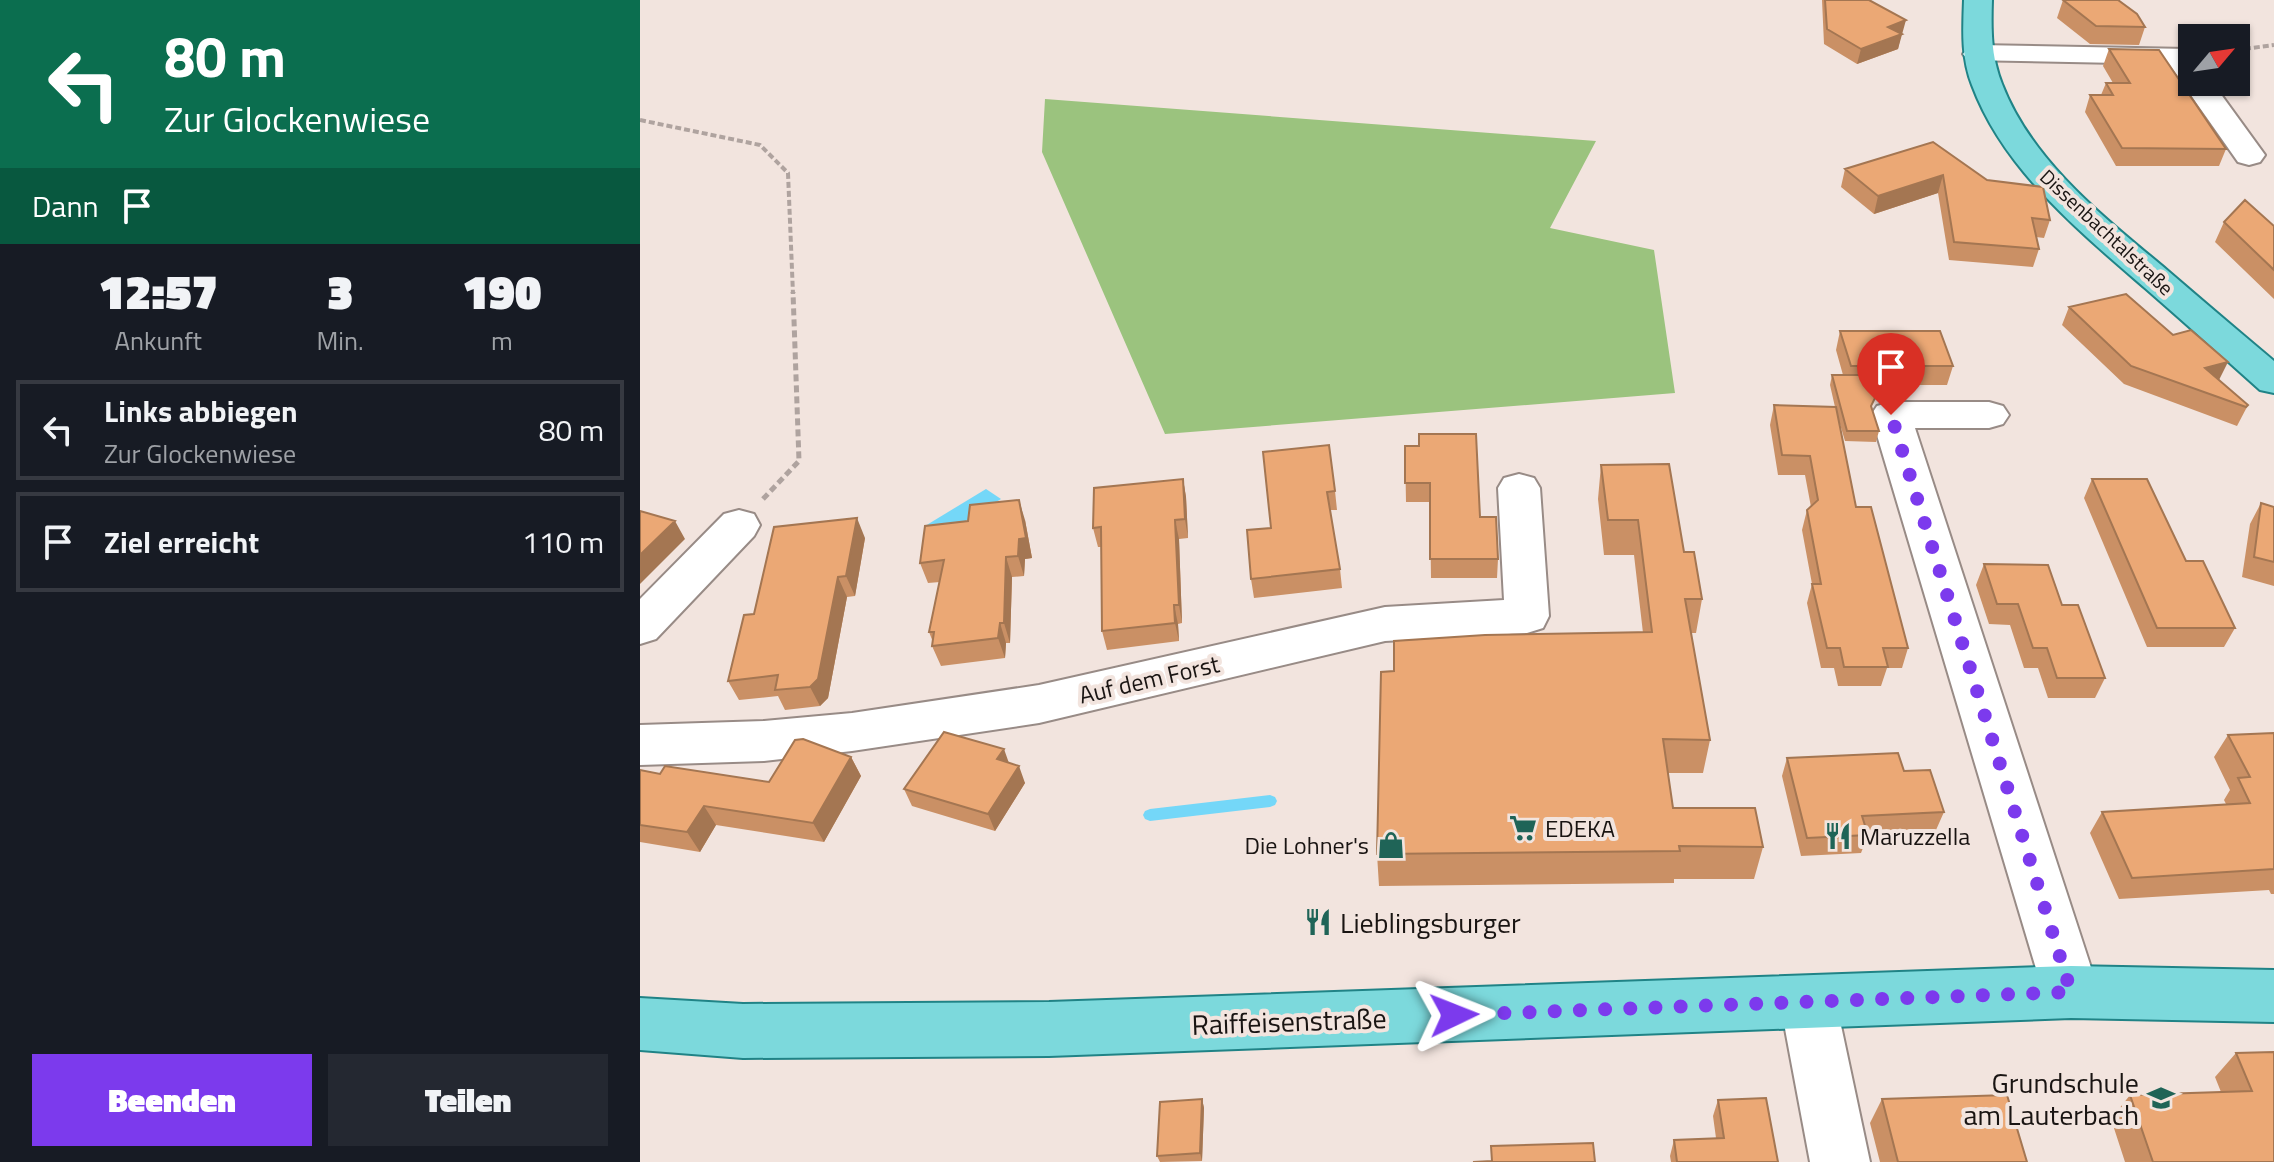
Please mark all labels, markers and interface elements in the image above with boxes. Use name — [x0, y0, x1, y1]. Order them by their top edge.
text: 80 m — [164, 14, 286, 99]
north arrow — [2178, 24, 2250, 96]
map controls — [2178, 24, 2250, 96]
icon: left — [32, 32, 136, 136]
text: Zur Glockenwiese — [164, 91, 430, 146]
street label: Dissenbachtalstraße — [2033, 162, 2181, 302]
text: Dann — [32, 183, 99, 229]
icon: arrive — [115, 184, 159, 228]
text: 12:57 — [99, 255, 218, 328]
text: 3 — [327, 255, 353, 328]
text: 190 — [462, 255, 541, 328]
text: Ankunft — [115, 321, 202, 360]
text: Min. — [317, 321, 364, 360]
text: m — [491, 321, 513, 360]
pin — [1857, 333, 1925, 415]
icon: arrive — [1869, 345, 1913, 389]
text: Links abbiegen — [104, 388, 298, 434]
text: 80 m — [539, 407, 604, 453]
icon: left — [36, 408, 80, 452]
text: Zur Glockenwiese — [104, 434, 296, 473]
text: Ziel erreicht — [104, 519, 259, 565]
text: 110 m — [522, 519, 604, 565]
icon: arrive — [36, 520, 80, 564]
street label: Auf dem Forst — [1075, 645, 1223, 713]
place label: EDEKA — [1545, 810, 1615, 846]
supermarket icon: EDEKA — [1508, 813, 1538, 843]
place label: Maruzzella — [1860, 818, 1970, 854]
restaurant icon: Maruzzella — [1823, 821, 1853, 851]
place label: Die Lohner's — [1245, 827, 1369, 863]
shop icon: Die Lohner's — [1376, 830, 1406, 860]
place label: Lieblingsburger — [1340, 901, 1521, 944]
restaurant icon: Lieblingsburger — [1303, 907, 1333, 937]
position arrow — [1412, 973, 1496, 1057]
street label: Raiffeisenstraße — [1191, 996, 1387, 1046]
button: Beenden — [32, 1054, 312, 1146]
button: Teilen — [328, 1054, 608, 1146]
place label: Grundschule am Lauterbach — [1963, 1061, 2139, 1136]
school or university icon: Grundschule am Lauterbach — [2146, 1083, 2176, 1113]

